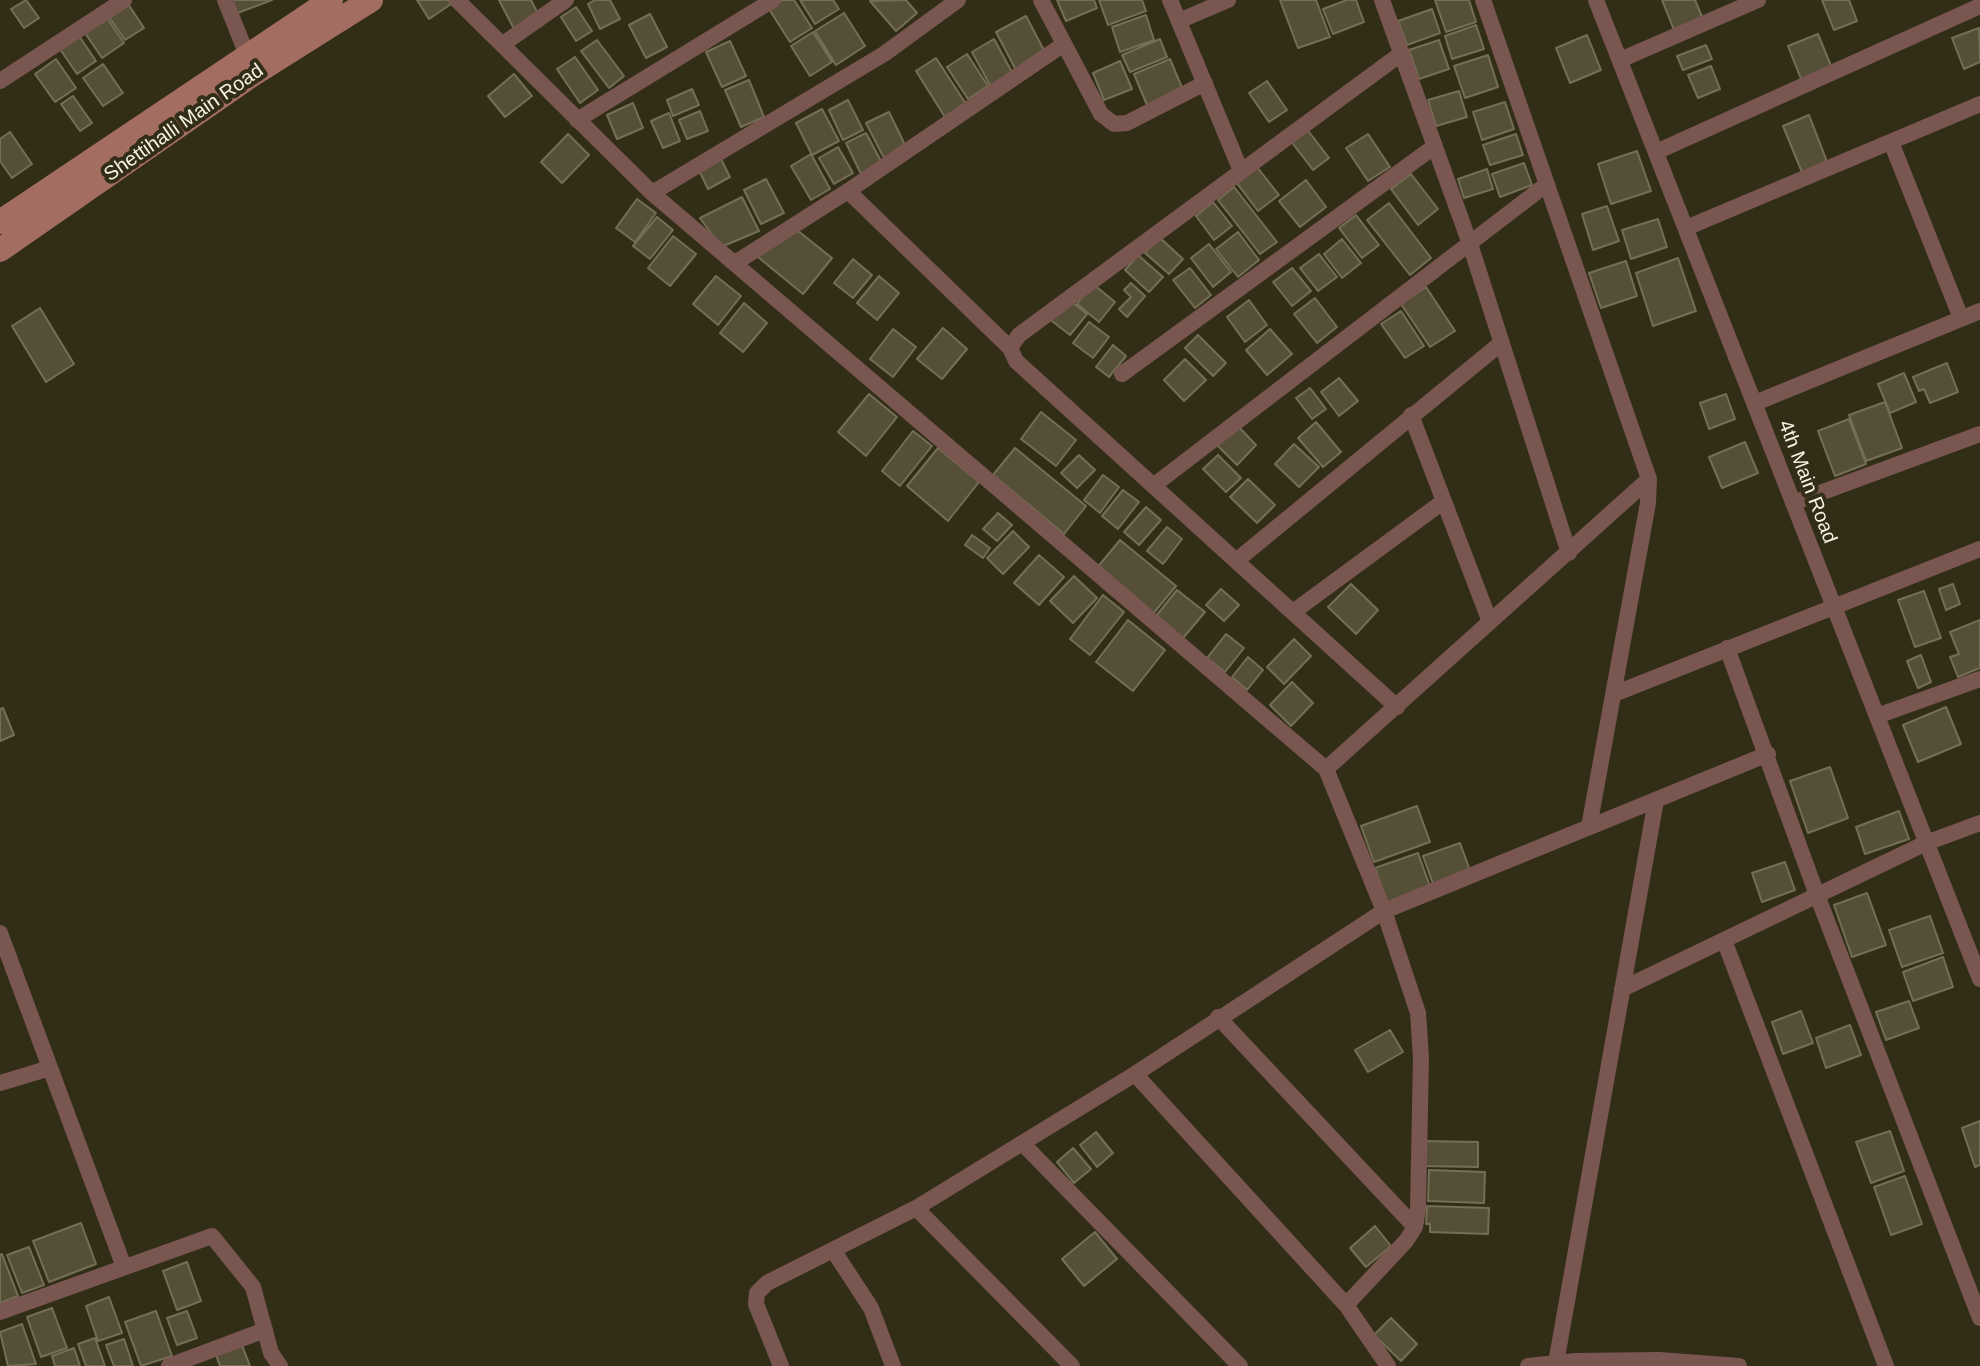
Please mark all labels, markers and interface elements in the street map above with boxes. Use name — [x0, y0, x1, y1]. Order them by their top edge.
street label: Shettihalli Main Road — [100, 59, 268, 187]
street label: 4th Main Road — [1772, 417, 1842, 547]

